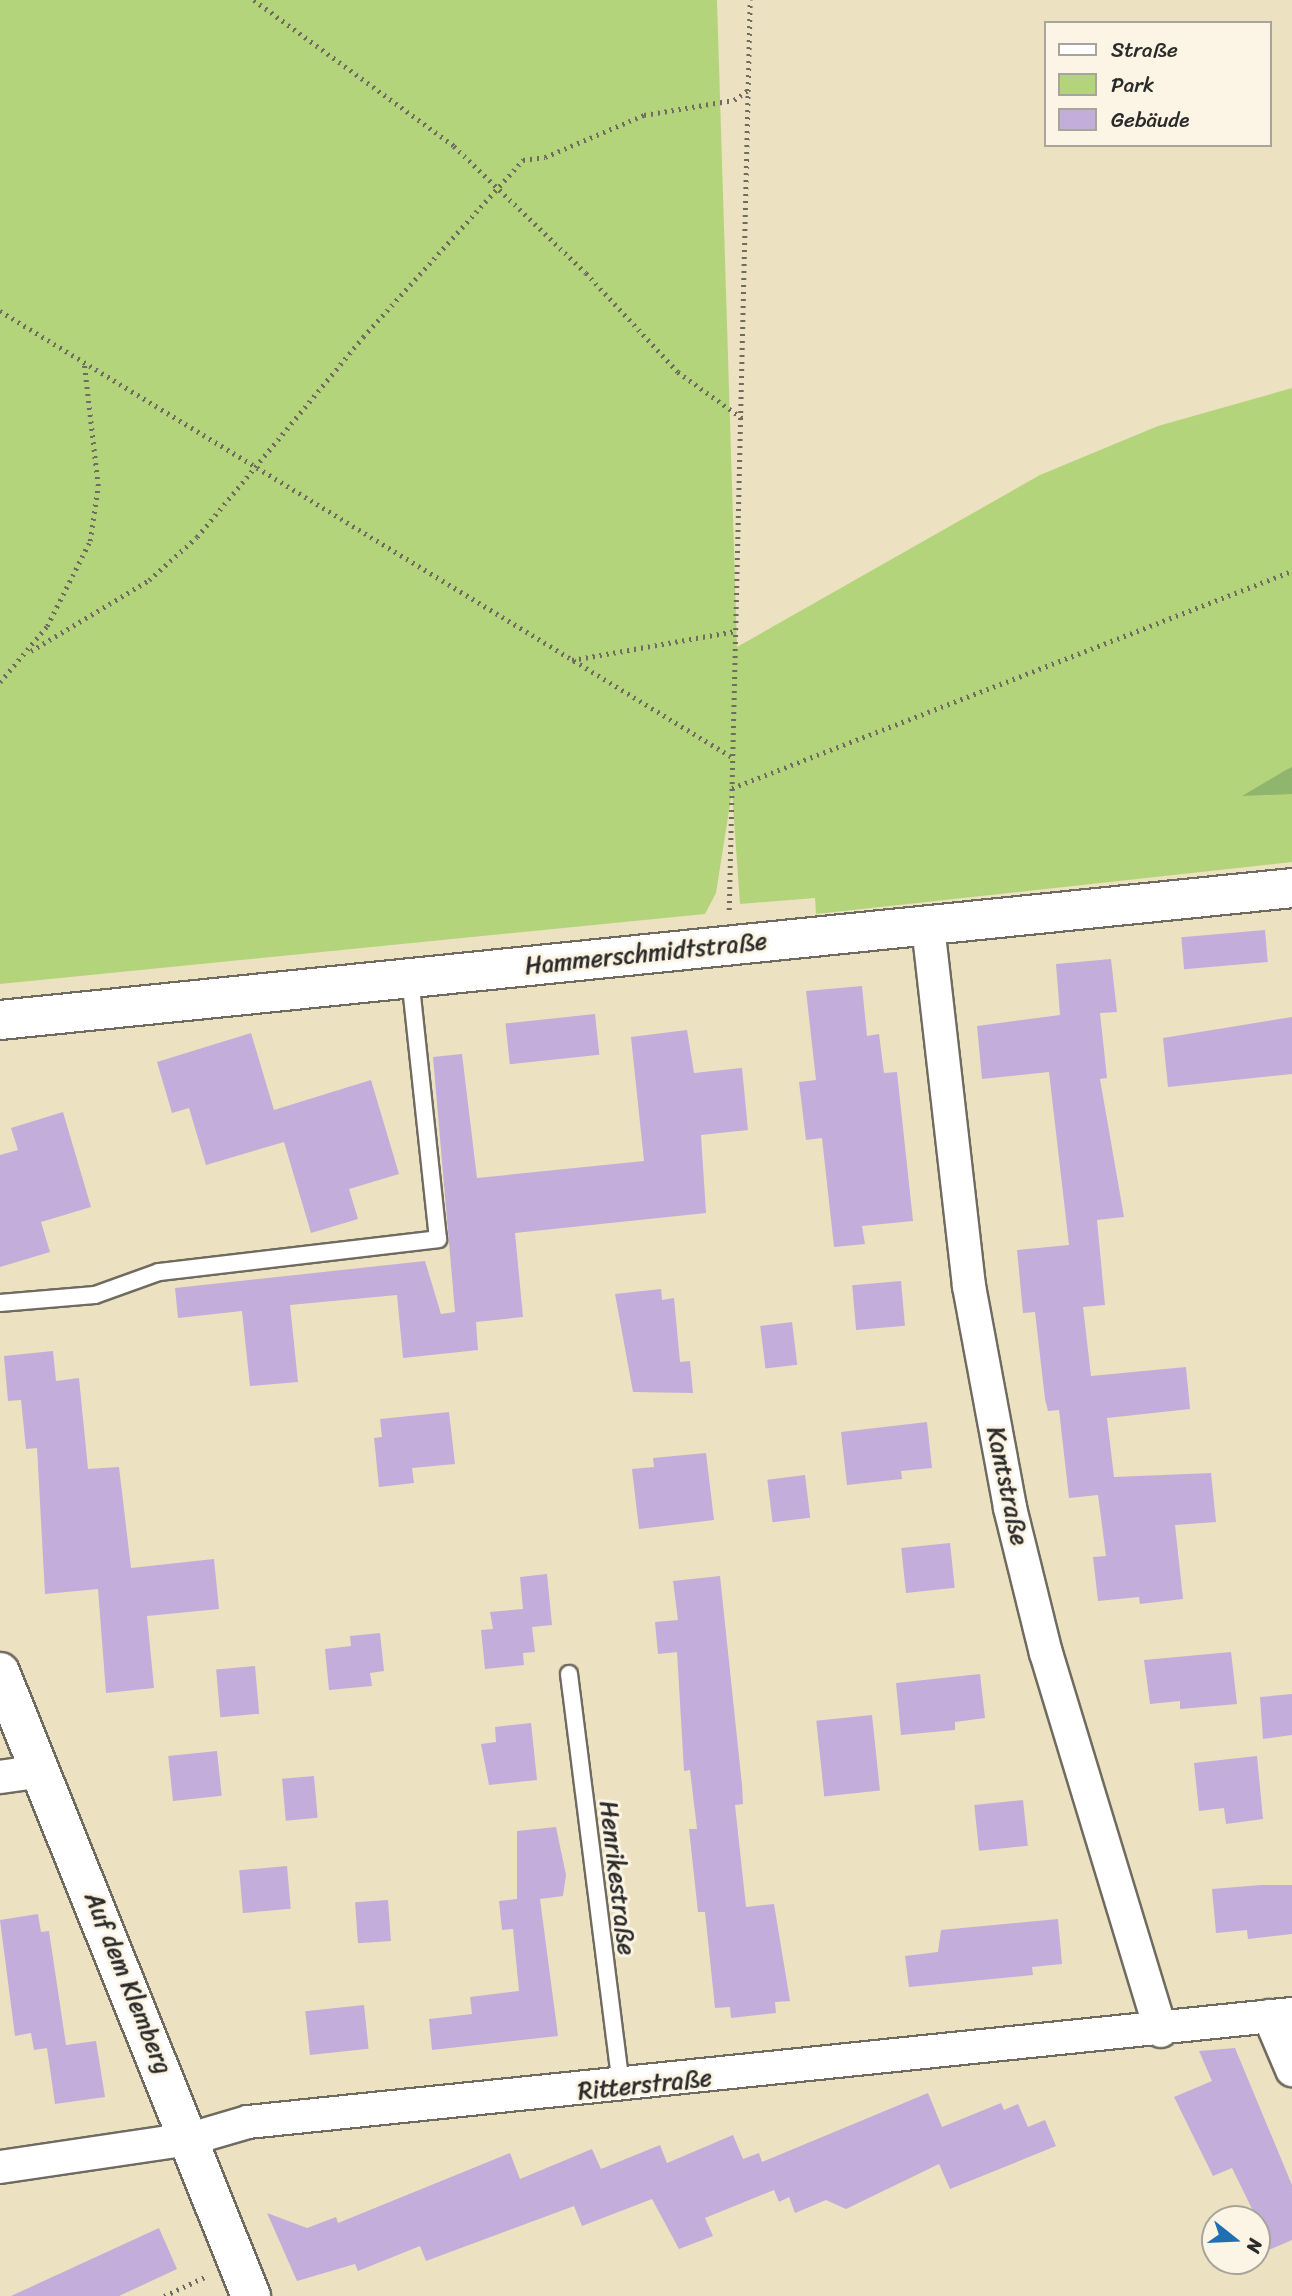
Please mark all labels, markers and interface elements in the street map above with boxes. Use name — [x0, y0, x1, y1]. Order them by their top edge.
legend — [1044, 21, 1271, 147]
text: Straße — [1111, 31, 1178, 69]
text: Park — [1111, 66, 1154, 104]
text: Gebäude — [1111, 101, 1189, 139]
street label: Hammerschmidtstraße — [523, 927, 769, 981]
street label: Kantstraße — [980, 1424, 1034, 1548]
street label: Henrikestraße — [593, 1799, 641, 1957]
street label: Auf dem Klemberg — [78, 1887, 178, 2079]
street label: Ritterstraße — [577, 2064, 713, 2106]
north arrow — [1201, 2205, 1271, 2275]
text: N — [1237, 2235, 1272, 2257]

